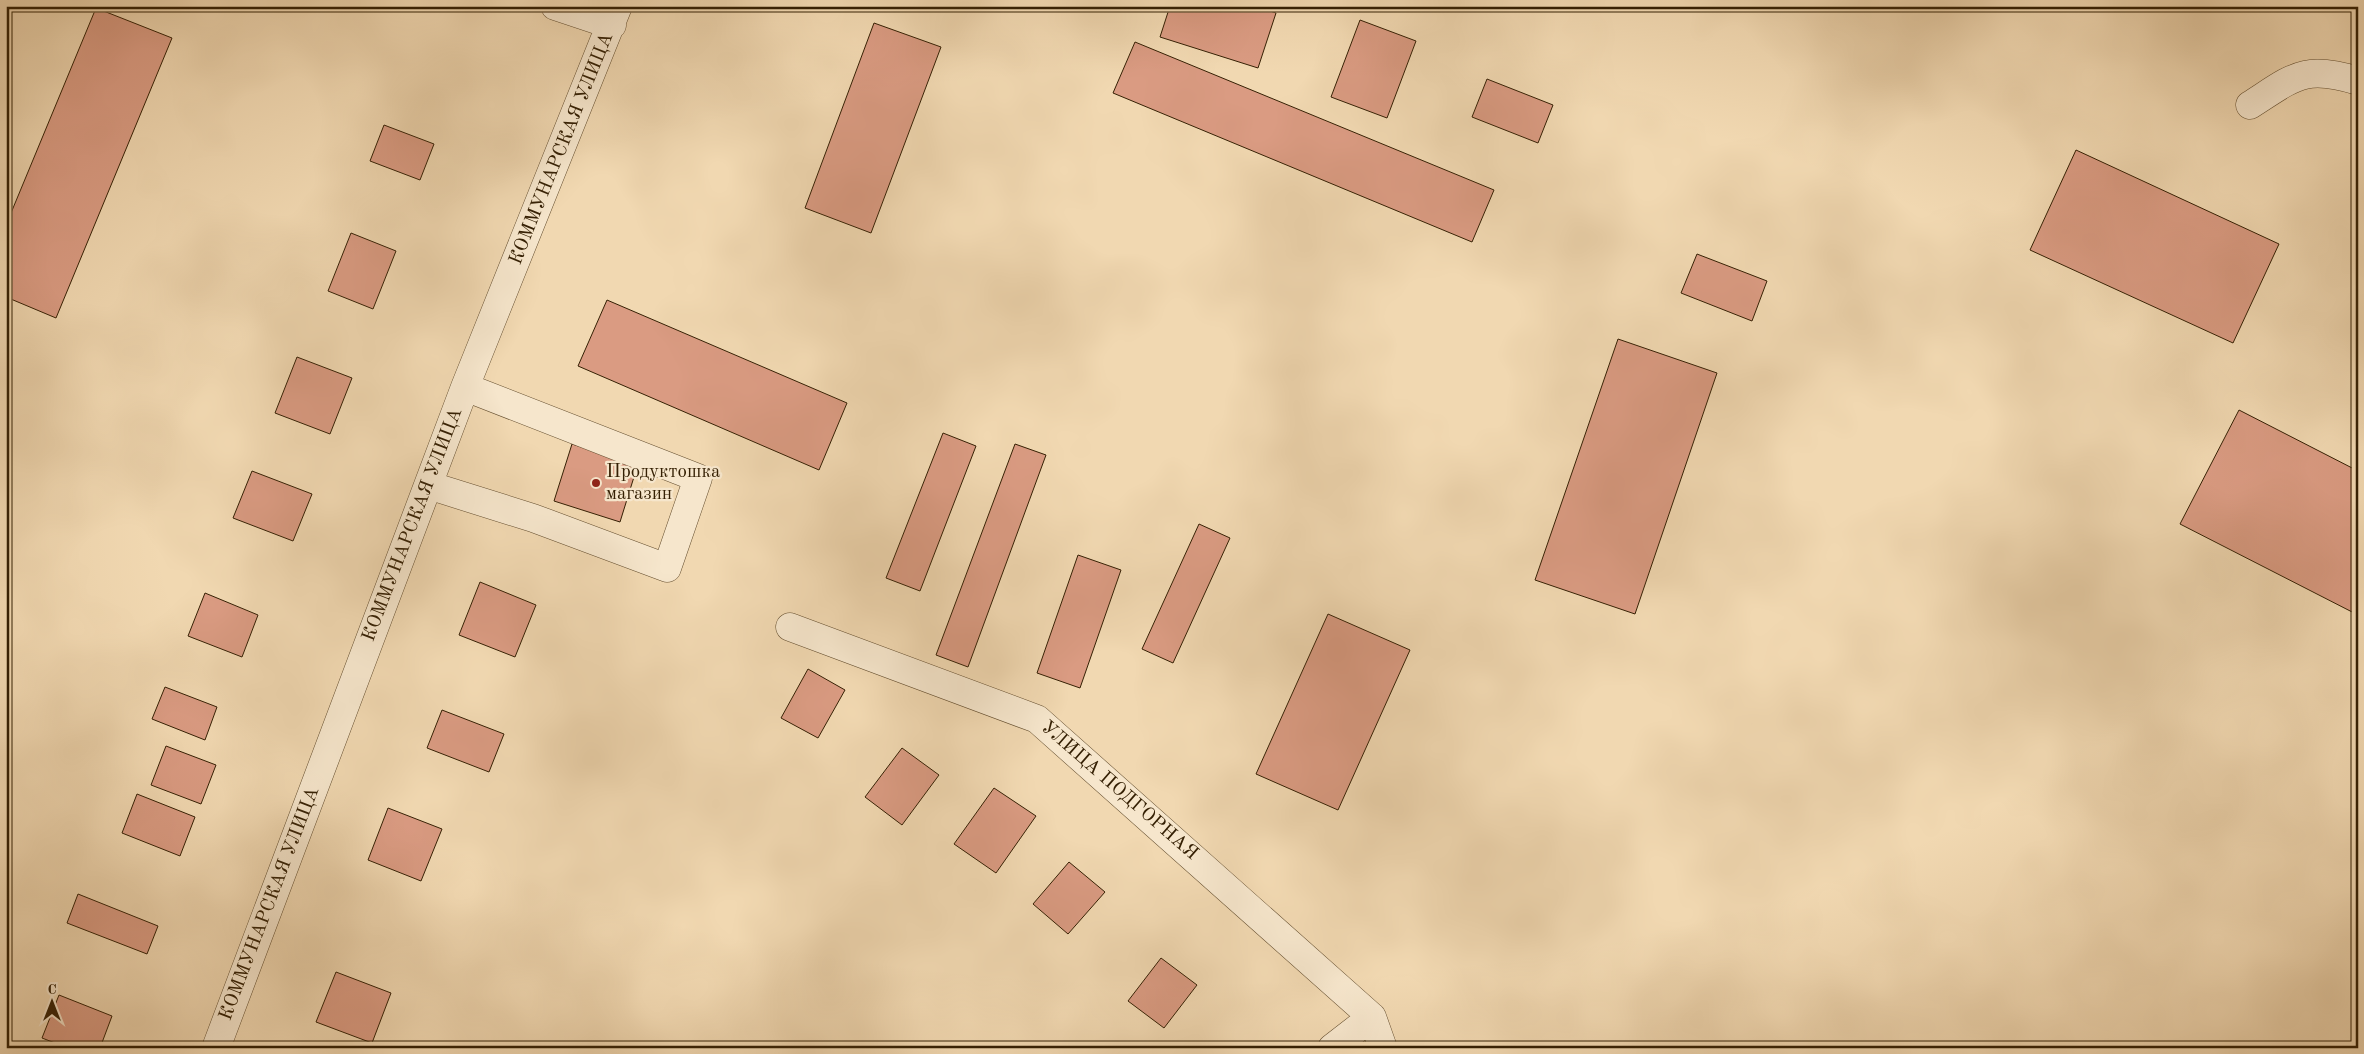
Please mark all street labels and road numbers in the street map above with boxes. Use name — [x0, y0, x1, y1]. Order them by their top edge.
street label: КОММУНАРСКАЯ УЛИЦА — [507, 30, 617, 268]
street label: КОММУНАРСКАЯ УЛИЦА — [360, 405, 467, 644]
street label: УЛИЦА ПОДГОРНАЯ — [1037, 718, 1201, 864]
street label: КОММУНАРСКАЯ УЛИЦА — [217, 784, 324, 1023]

